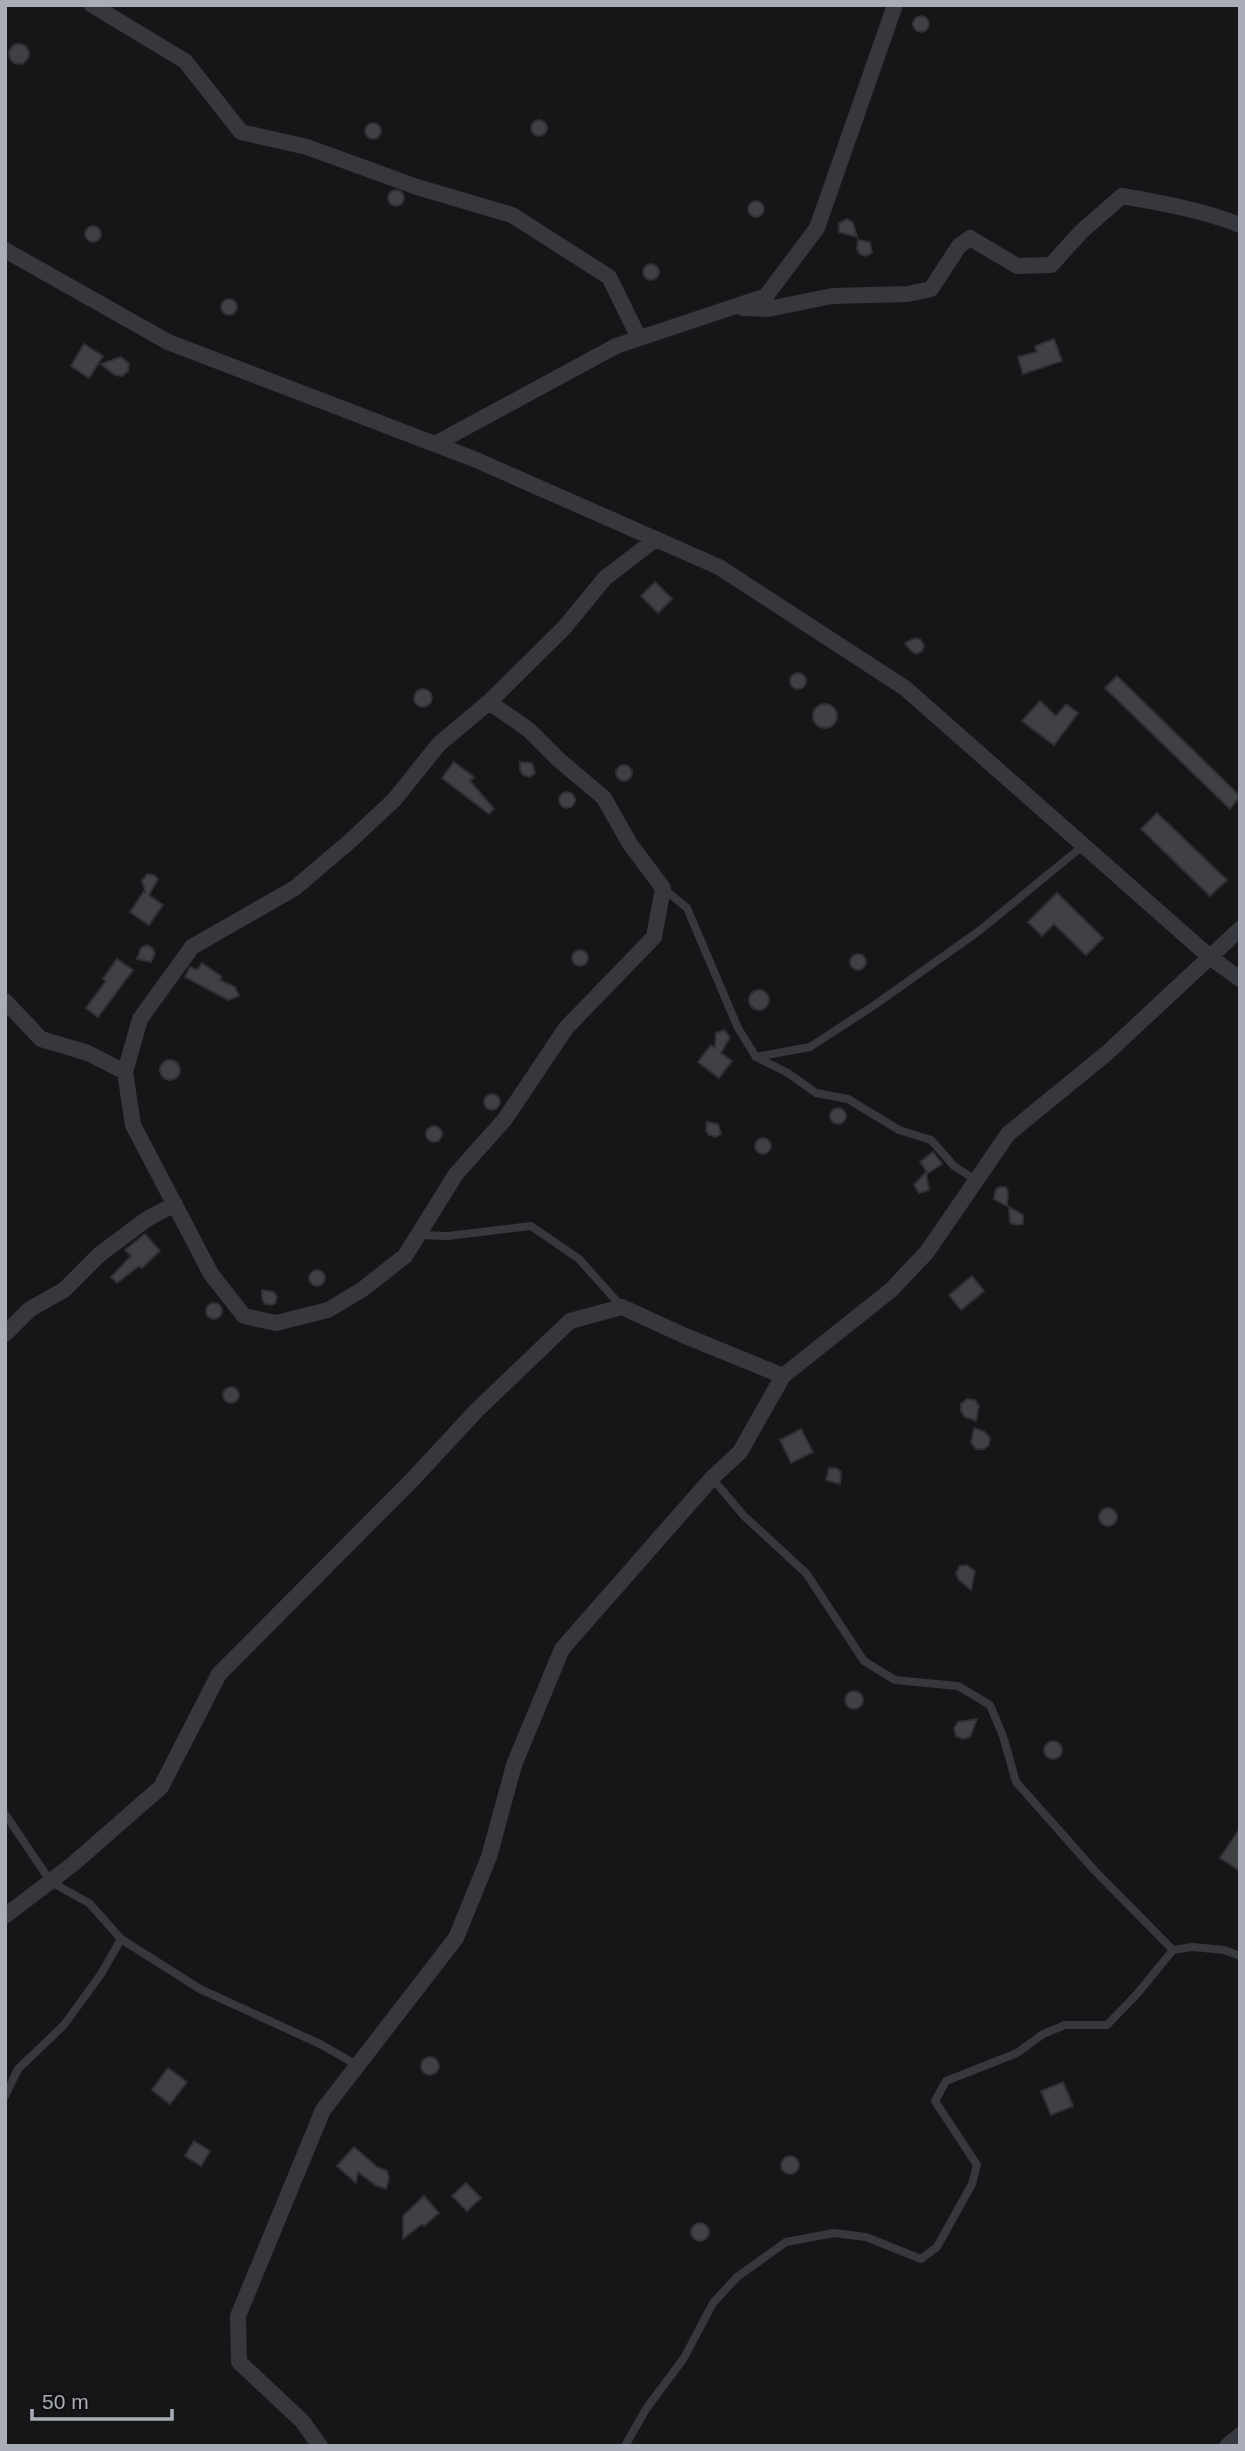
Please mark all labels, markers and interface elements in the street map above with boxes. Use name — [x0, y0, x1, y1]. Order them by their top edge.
scale bar — [32, 2378, 172, 2422]
text: 50 m — [42, 2390, 89, 2413]

